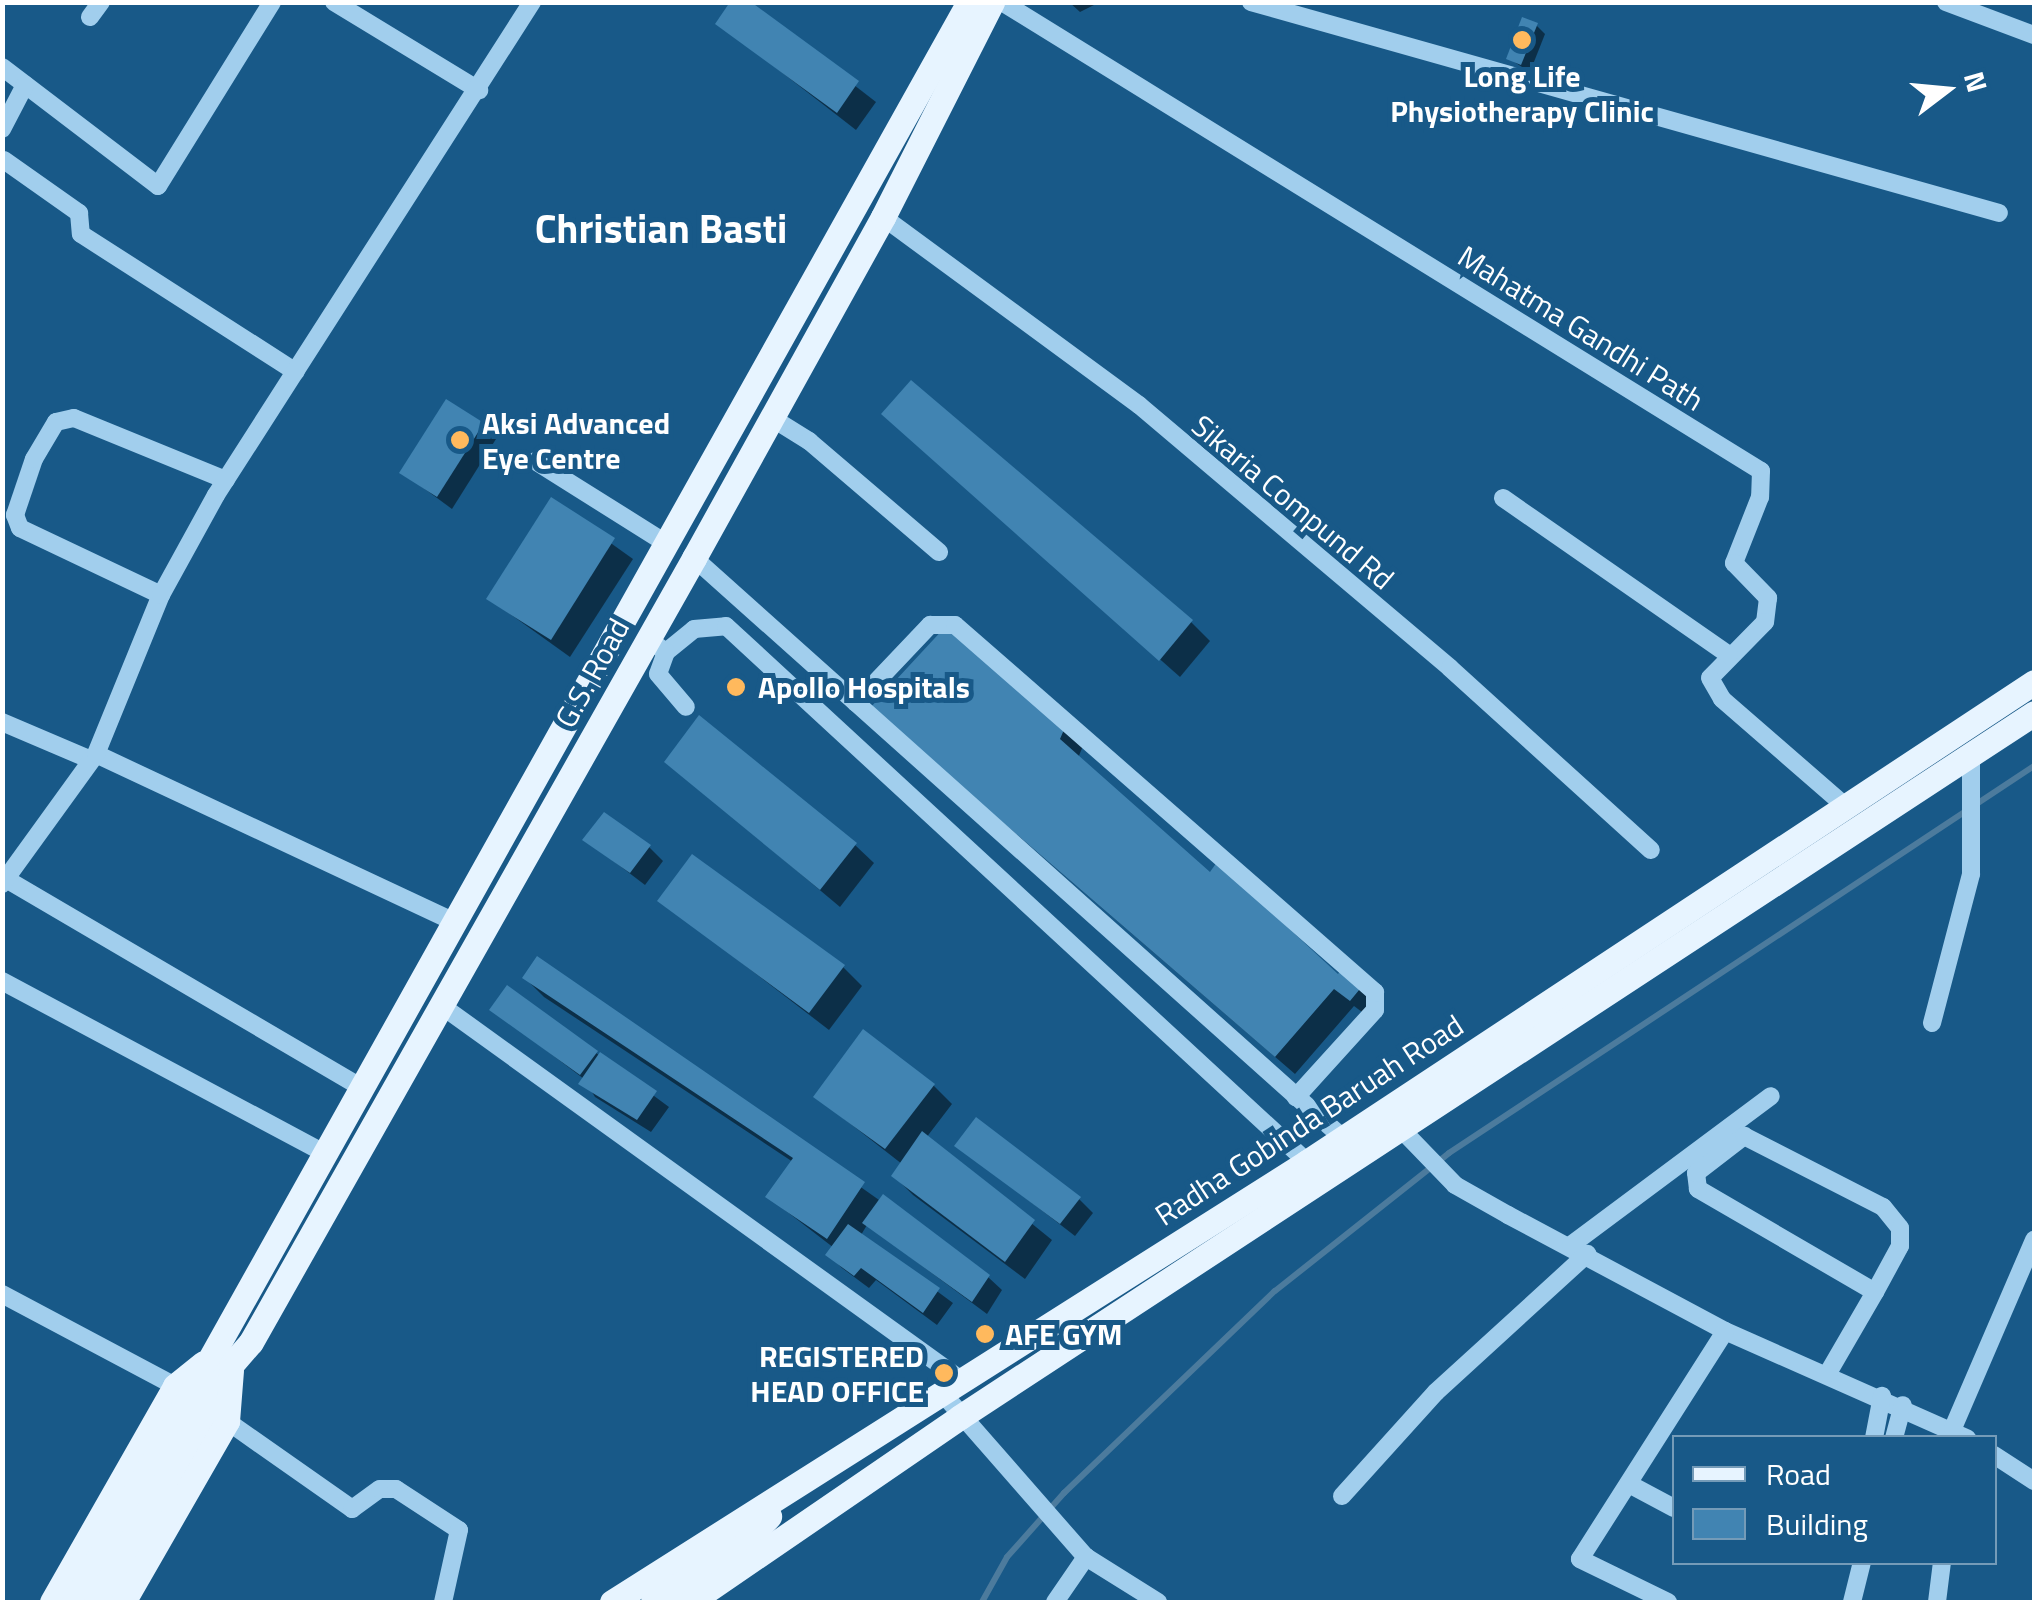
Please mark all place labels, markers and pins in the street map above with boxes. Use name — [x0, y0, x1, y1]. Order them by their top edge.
marker: Long Life Physiotherapy Clinic — [1509, 27, 1535, 53]
place label: Long Life Physiotherapy Clinic — [1390, 58, 1654, 128]
place label: Aksi Advanced Eye Centre — [482, 405, 670, 476]
marker: Aksi Advanced Eye Centre — [447, 427, 473, 453]
place label: Apollo Hospitals — [758, 669, 970, 705]
marker: Apollo Hospitals — [723, 674, 749, 700]
place label: AFE GYM — [1005, 1316, 1123, 1352]
marker: AFE GYM — [974, 1323, 996, 1345]
place label: REGISTERED HEAD OFFICE — [750, 1338, 924, 1408]
marker: REGISTERED HEAD OFFICE — [933, 1362, 955, 1384]

